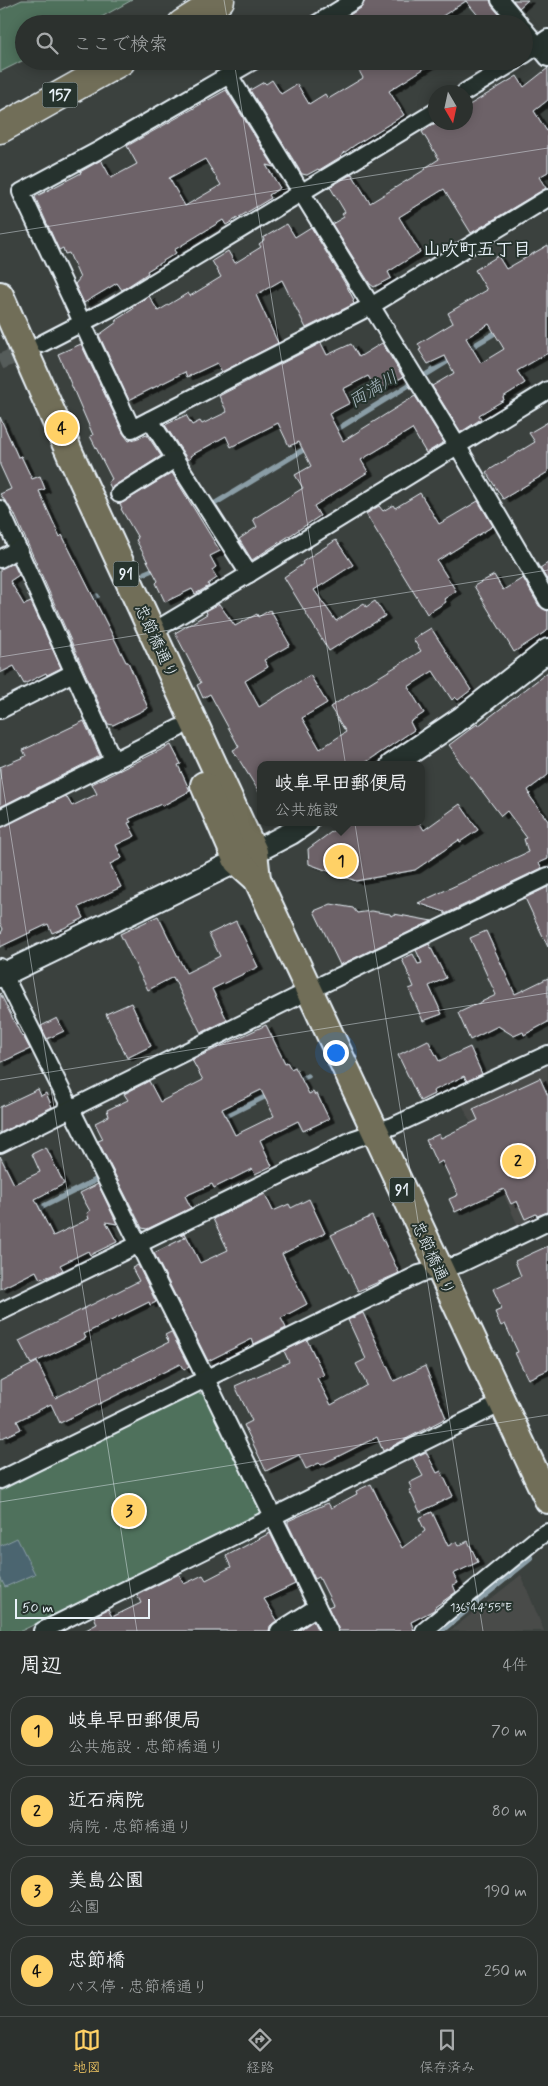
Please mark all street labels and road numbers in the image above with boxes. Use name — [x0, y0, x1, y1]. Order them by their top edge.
road number: 157 — [42, 82, 78, 108]
road number: 91 — [114, 562, 138, 586]
street label: 忠節橋通り — [129, 601, 182, 682]
road number: 91 — [390, 1178, 414, 1202]
street label: 忠節橋通り — [406, 1218, 459, 1299]

